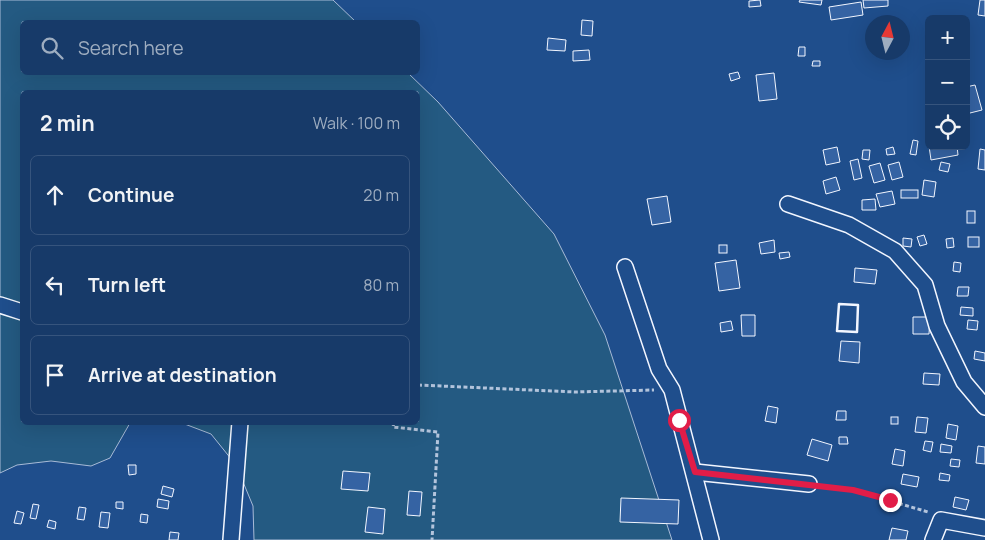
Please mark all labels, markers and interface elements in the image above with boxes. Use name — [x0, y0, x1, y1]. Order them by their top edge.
north arrow — [865, 15, 910, 60]
map controls — [925, 15, 970, 150]
button: + — [925, 15, 970, 60]
search box — [20, 20, 420, 75]
icon: search — [38, 34, 66, 62]
text: Search here — [78, 35, 184, 61]
button: − — [925, 60, 970, 105]
button: locate — [925, 105, 970, 150]
text: 2 min — [40, 109, 95, 137]
text: Walk · 100 m — [313, 112, 400, 134]
icon: ahead — [41, 181, 69, 209]
text: Continue — [88, 182, 174, 208]
text: 20 m — [363, 184, 399, 206]
icon: left — [41, 271, 69, 299]
text: Turn left — [88, 272, 166, 298]
text: 80 m — [363, 274, 399, 296]
icon: arrive — [41, 361, 69, 389]
text: Arrive at destination — [88, 362, 277, 388]
route start — [668, 409, 691, 432]
route end — [879, 489, 902, 512]

